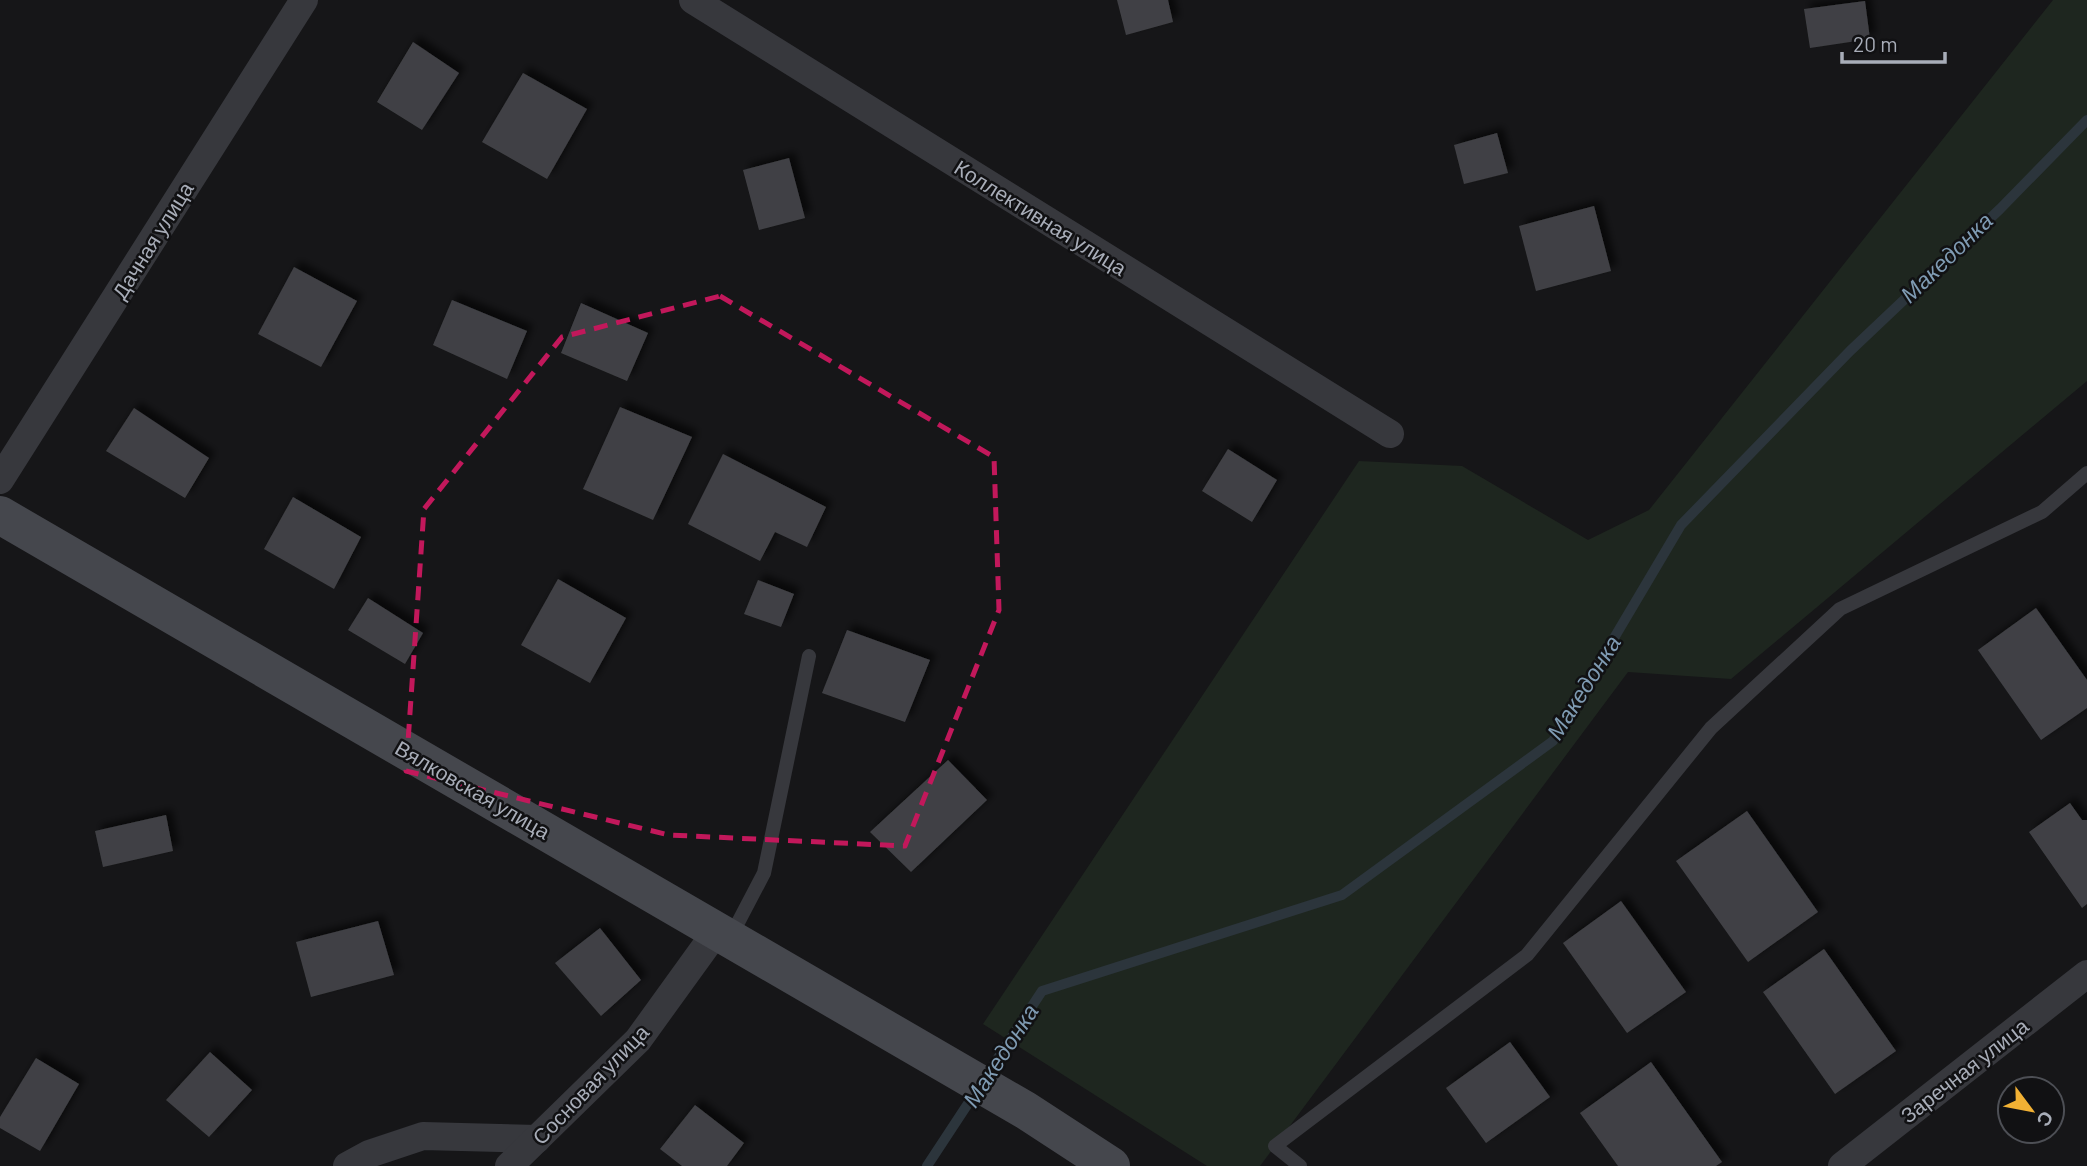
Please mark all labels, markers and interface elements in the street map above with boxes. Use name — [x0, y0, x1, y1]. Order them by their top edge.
scale bar — [1842, 21, 1945, 65]
text: 20 m — [1853, 31, 1898, 56]
street label: Коллективная улица — [950, 154, 1132, 280]
street label: Дачная улица — [106, 177, 198, 303]
water label: Македонка — [1894, 206, 1998, 308]
water label: Македонка — [1540, 630, 1626, 744]
street label: Вялковская улица — [391, 735, 555, 844]
water label: Македонка — [956, 998, 1044, 1112]
street label: Заречная улица — [1895, 1012, 2033, 1127]
street label: Сосновая улица — [527, 1019, 654, 1149]
north arrow — [1996, 1075, 2066, 1145]
text: С — [2032, 1107, 2059, 1131]

